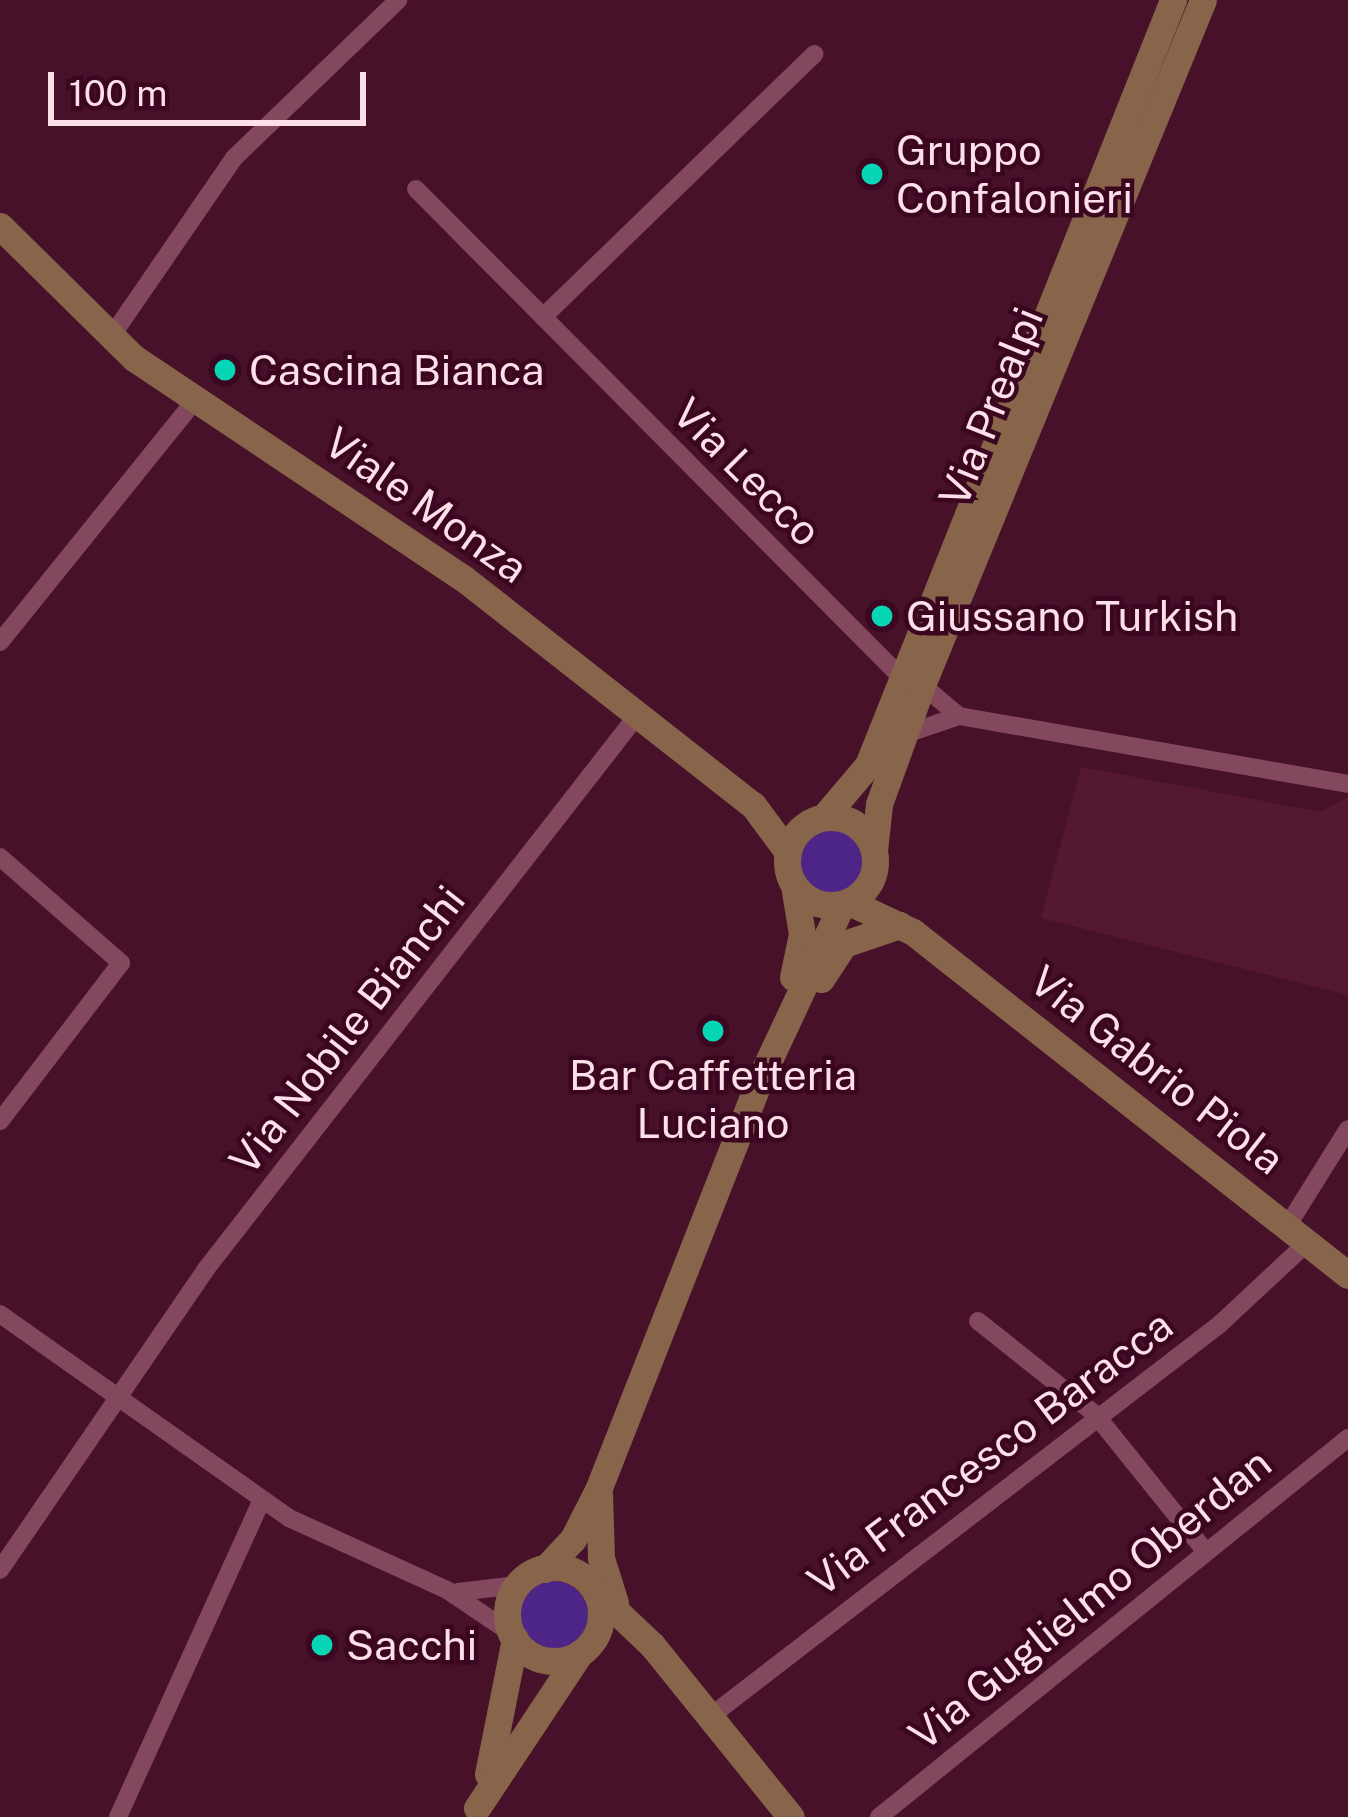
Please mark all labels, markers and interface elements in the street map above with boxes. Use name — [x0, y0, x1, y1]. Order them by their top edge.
scale bar — [54, 48, 372, 122]
text: 100 m — [69, 72, 167, 114]
place label: Gruppo Confalonieri — [896, 125, 1133, 224]
marker: Gruppo Confalonieri — [859, 161, 885, 187]
street label: Via Prealpi — [928, 300, 1054, 514]
place label: Cascina Bianca — [249, 345, 545, 395]
marker: Cascina Bianca — [212, 357, 238, 383]
street label: Via Lecco — [663, 388, 831, 556]
street label: Viale Monza — [315, 417, 537, 593]
place label: Giussano Turkish — [906, 591, 1239, 641]
marker: Giussano Turkish — [869, 603, 895, 629]
street label: Via Nobile Bianchi — [219, 876, 475, 1184]
street label: Via Gabrio Piola — [1020, 955, 1294, 1185]
marker: Bar Caffetteria Luciano — [700, 1018, 726, 1044]
place label: Bar Caffetteria Luciano — [569, 1050, 857, 1148]
street label: Via Francesco Baracca — [798, 1300, 1182, 1606]
street label: Via Guglielmo Oberdan — [899, 1438, 1281, 1760]
place label: Sacchi — [346, 1620, 477, 1670]
marker: Sacchi — [309, 1632, 335, 1658]

